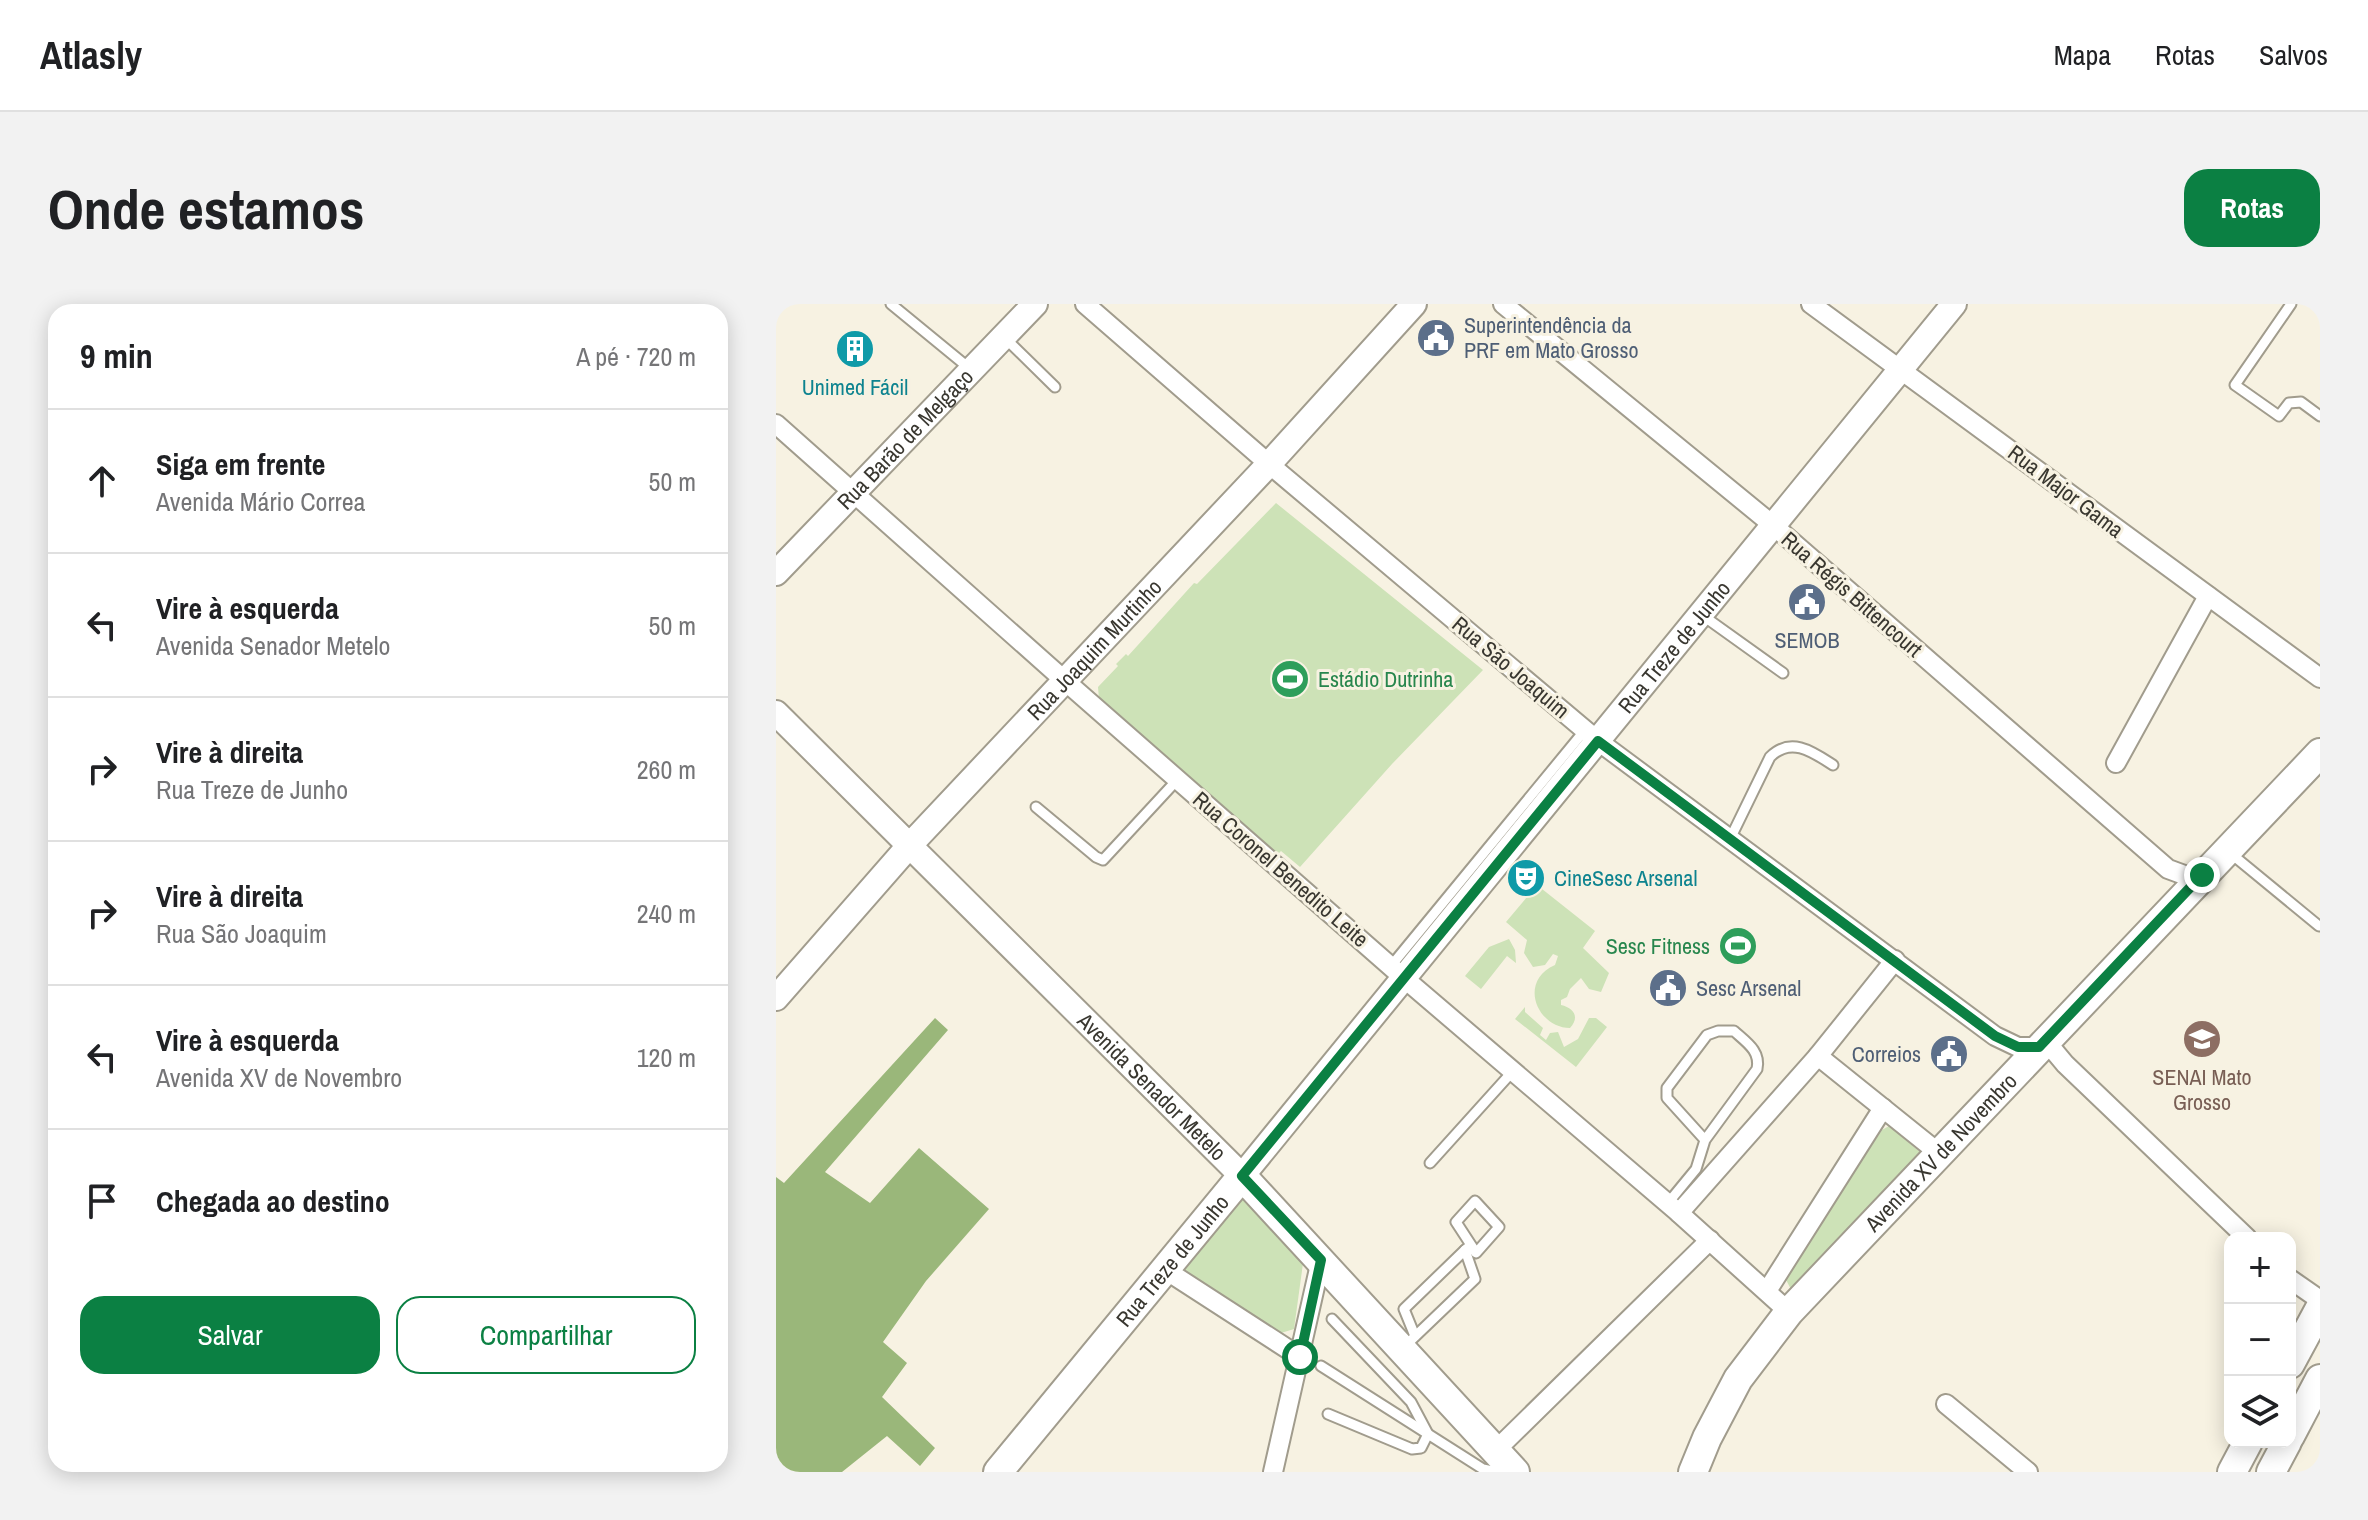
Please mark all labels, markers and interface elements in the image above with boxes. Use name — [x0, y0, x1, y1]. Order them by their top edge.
text: Atlasly — [40, 30, 142, 81]
text: Mapa — [2054, 36, 2111, 74]
text: Rotas — [2155, 36, 2215, 74]
text: Salvos — [2259, 36, 2328, 74]
button: Rotas — [2184, 169, 2320, 247]
text: Onde estamos — [48, 171, 364, 246]
place label: Superintendência da PRF em Mato Grosso — [1464, 310, 1638, 365]
public building icon: Superintendência da PRF em Mato Grosso — [1415, 317, 1457, 359]
building icon: Unimed Fácil — [834, 328, 876, 370]
text: 9 min — [80, 333, 153, 379]
text: A pé · 720 m — [576, 339, 696, 374]
street label: Rua Barão de Melgaço — [830, 362, 980, 516]
place label: Unimed Fácil — [802, 372, 908, 402]
street label: Rua Major Gama — [2002, 438, 2130, 544]
text: Siga em frente — [156, 444, 326, 484]
icon: ahead — [80, 459, 124, 503]
text: 50 m — [649, 464, 696, 499]
text: Avenida Mário Correa — [156, 484, 365, 519]
street label: Rua Régis Bittencourt — [1775, 524, 1929, 664]
street label: Rua Joaquim Murtinho — [1020, 572, 1168, 727]
street label: Rua Treze de Junho — [1611, 574, 1737, 719]
public building icon: SEMOB — [1786, 581, 1828, 623]
text: Vire à esquerda — [156, 588, 339, 628]
icon: left — [80, 603, 124, 647]
text: 50 m — [649, 608, 696, 643]
street label: Rua São Joaquim — [1446, 609, 1576, 725]
place label: SEMOB — [1774, 625, 1840, 655]
text: Avenida Senador Metelo — [156, 628, 390, 663]
sports icon: Estádio Dutrinha — [1269, 658, 1311, 700]
place label: Estádio Dutrinha — [1318, 664, 1453, 694]
text: Vire à direita — [156, 732, 303, 772]
icon: right — [80, 747, 124, 791]
text: 260 m — [637, 752, 696, 787]
text: Rua Treze de Junho — [156, 772, 348, 807]
street label: Rua Coronel Benedito Leite — [1187, 784, 1375, 954]
theatre icon: CineSesc Arsenal — [1505, 857, 1547, 899]
route end — [2184, 857, 2220, 893]
place label: CineSesc Arsenal — [1554, 863, 1697, 893]
text: Vire à direita — [156, 876, 303, 916]
icon: right — [80, 891, 124, 935]
text: 240 m — [637, 896, 696, 931]
text: Rua São Joaquim — [156, 916, 327, 951]
sports icon: Sesc Fitness — [1717, 925, 1759, 967]
place label: Sesc Fitness — [1606, 931, 1710, 961]
public building icon: Sesc Arsenal — [1647, 967, 1689, 1009]
place label: Sesc Arsenal — [1696, 973, 1801, 1003]
street label: Avenida Senador Metelo — [1070, 1005, 1233, 1167]
school or university icon: SENAI Mato Grosso — [2181, 1018, 2223, 1060]
text: Vire à esquerda — [156, 1020, 339, 1060]
public building icon: Correios — [1928, 1033, 1970, 1075]
icon: left — [80, 1035, 124, 1079]
place label: Correios — [1852, 1039, 1921, 1069]
text: 120 m — [637, 1040, 696, 1075]
text: Avenida XV de Novembro — [156, 1060, 402, 1095]
place label: SENAI Mato Grosso — [2152, 1062, 2252, 1117]
street label: Avenida XV de Novembro — [1857, 1066, 2023, 1239]
icon: arrive — [80, 1179, 124, 1223]
text: Chegada ao destino — [156, 1181, 390, 1221]
street label: Rua Treze de Junho — [1109, 1188, 1236, 1333]
map controls — [2224, 1232, 2296, 1448]
button: + — [2224, 1232, 2296, 1304]
button: Salvar — [80, 1296, 380, 1374]
button: Compartilhar — [396, 1296, 696, 1374]
button: − — [2224, 1304, 2296, 1376]
route start — [1282, 1339, 1318, 1375]
button: layers — [2224, 1376, 2296, 1448]

